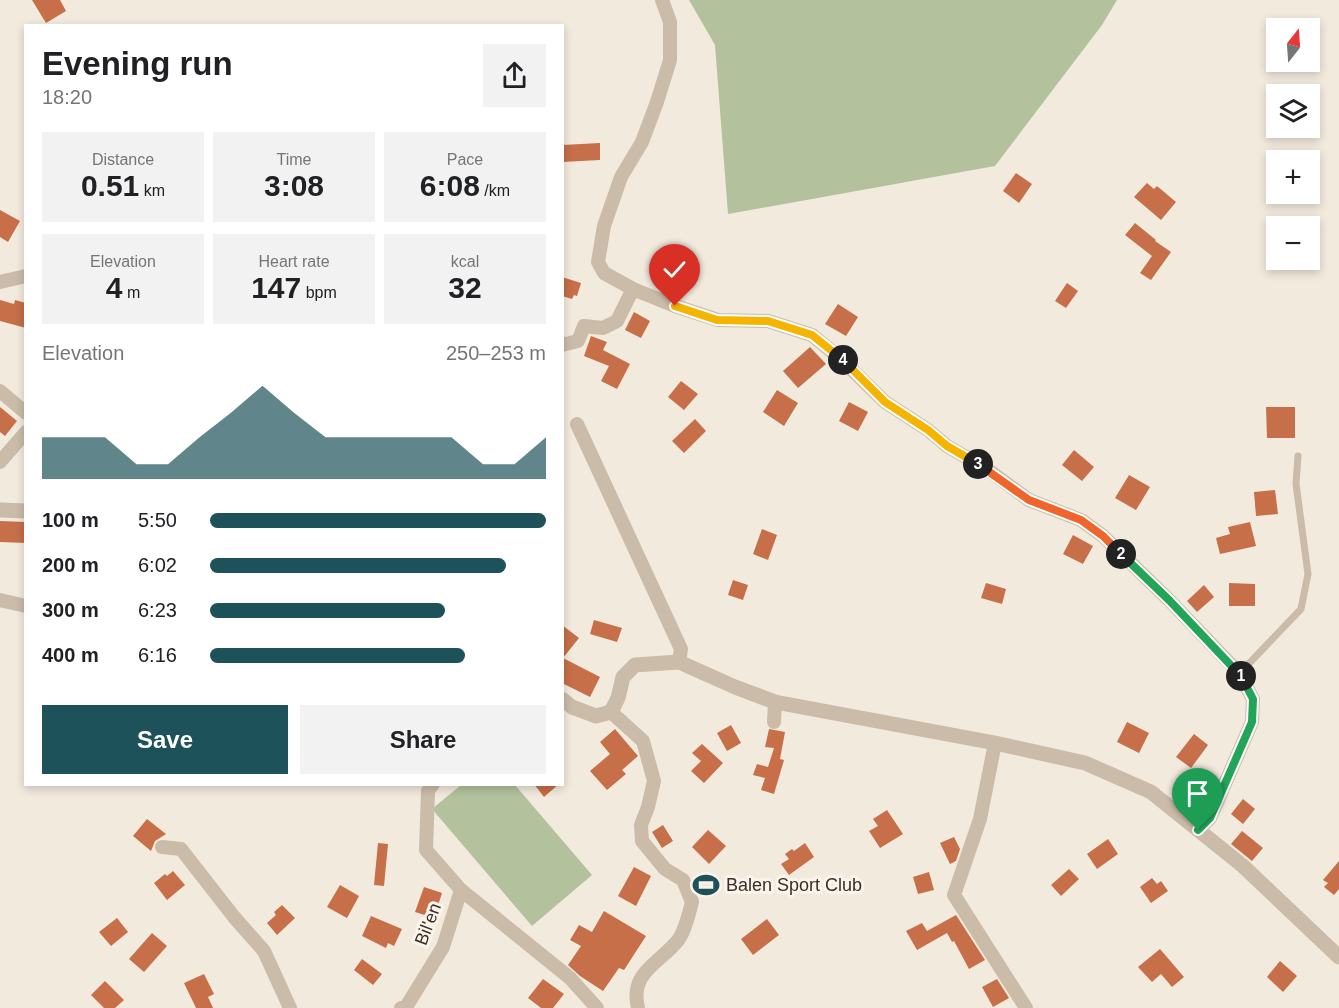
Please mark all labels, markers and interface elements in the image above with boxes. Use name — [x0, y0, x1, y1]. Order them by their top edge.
north arrow — [1266, 18, 1320, 72]
map controls — [1266, 18, 1320, 270]
button: share — [483, 44, 546, 107]
text: Evening run — [42, 45, 233, 82]
button: layers — [1266, 84, 1320, 138]
text: 18:20 — [42, 86, 92, 108]
button: + — [1266, 150, 1320, 204]
text: Distance — [92, 151, 154, 168]
text: Time — [277, 151, 311, 168]
text: Pace — [447, 151, 483, 168]
text: 0.51 — [81, 169, 139, 202]
text: 3:08 — [264, 169, 324, 202]
text: 6:08 — [420, 169, 480, 202]
text: km — [139, 182, 165, 199]
text: /km — [480, 182, 510, 199]
button: − — [1266, 216, 1320, 270]
pin — [649, 244, 700, 306]
text: Elevation — [90, 253, 156, 270]
text: Heart rate — [258, 253, 330, 270]
text: kcal — [451, 253, 479, 270]
icon: check — [658, 253, 691, 286]
text: 4 — [106, 271, 122, 304]
text: 147 — [251, 271, 301, 304]
text: 32 — [448, 271, 482, 304]
text: m — [122, 284, 140, 301]
text: bpm — [301, 284, 337, 301]
text: Elevation — [42, 342, 124, 364]
text: 250–253 m — [446, 342, 546, 364]
pin: 4 — [828, 345, 858, 375]
text: 4 — [839, 351, 847, 368]
pin: 3 — [963, 449, 993, 479]
text: 3 — [974, 455, 982, 472]
text: 100 m — [42, 509, 99, 531]
text: 5:50 — [138, 509, 177, 531]
pin: 2 — [1106, 539, 1136, 569]
text: 2 — [1117, 545, 1125, 562]
text: 200 m — [42, 554, 99, 576]
text: 6:02 — [138, 554, 177, 576]
text: 300 m — [42, 599, 99, 621]
text: 6:23 — [138, 599, 177, 621]
text: 400 m — [42, 644, 99, 666]
text: 6:16 — [138, 644, 177, 666]
pin: 1 — [1226, 661, 1256, 691]
text: 1 — [1237, 667, 1245, 684]
button: Save — [42, 705, 288, 774]
button: Share — [300, 705, 546, 774]
pin — [1172, 768, 1223, 830]
icon: arrive — [1181, 777, 1214, 810]
sports icon: Balen Sport Club — [691, 870, 721, 900]
place label: Balen Sport Club — [726, 875, 862, 895]
street label: Bil'en — [411, 900, 445, 948]

